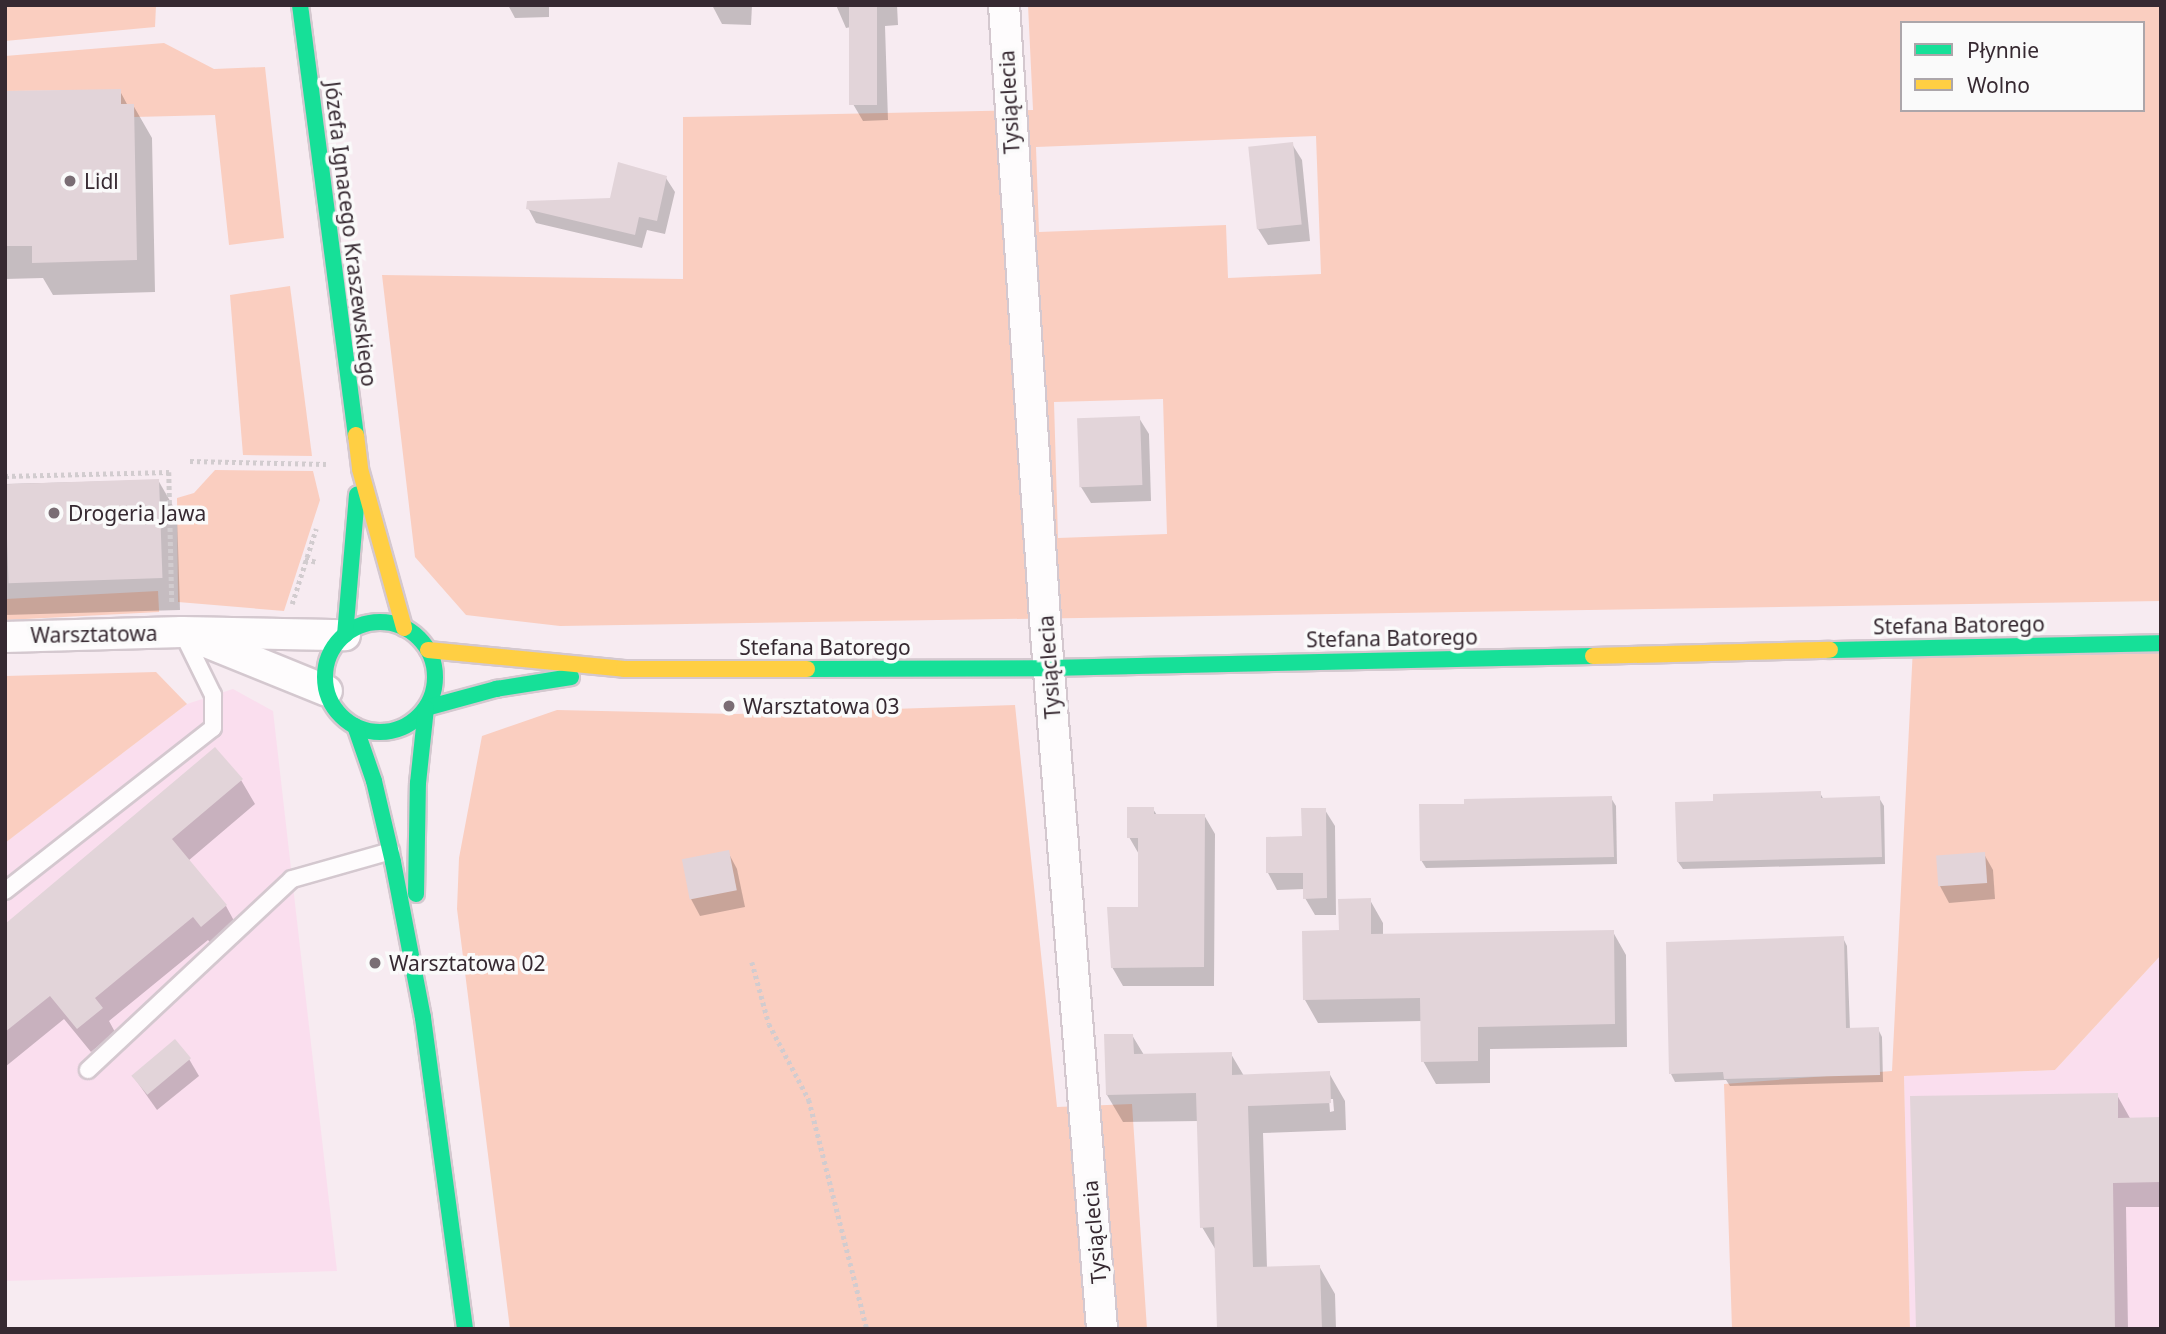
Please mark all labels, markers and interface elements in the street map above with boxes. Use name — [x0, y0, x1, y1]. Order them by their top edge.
legend — [1900, 21, 2145, 112]
text: Płynnie — [1967, 36, 2039, 64]
street label: Tysiąclecia — [994, 49, 1024, 155]
text: Wolno — [1967, 71, 2030, 99]
street label: Józefa Ignacego Kraszewskiego — [320, 80, 382, 388]
place label: Lidl — [84, 168, 119, 194]
marker: Lidl — [62, 173, 78, 189]
place label: Drogeria Jawa — [68, 500, 206, 526]
marker: Drogeria Jawa — [46, 505, 62, 521]
street label: Stefana Batorego — [1873, 611, 2045, 639]
street label: Tysiąclecia — [1033, 614, 1065, 720]
street label: Warsztatowa — [30, 620, 158, 648]
street label: Stefana Batorego — [1306, 624, 1478, 652]
street label: Stefana Batorego — [739, 634, 911, 660]
place label: Warsztatowa 03 — [743, 693, 899, 719]
marker: Warsztatowa 03 — [721, 698, 737, 714]
place label: Warsztatowa 02 — [389, 950, 545, 976]
marker: Warsztatowa 02 — [367, 955, 383, 971]
street label: Tysiąclecia — [1077, 1179, 1111, 1285]

